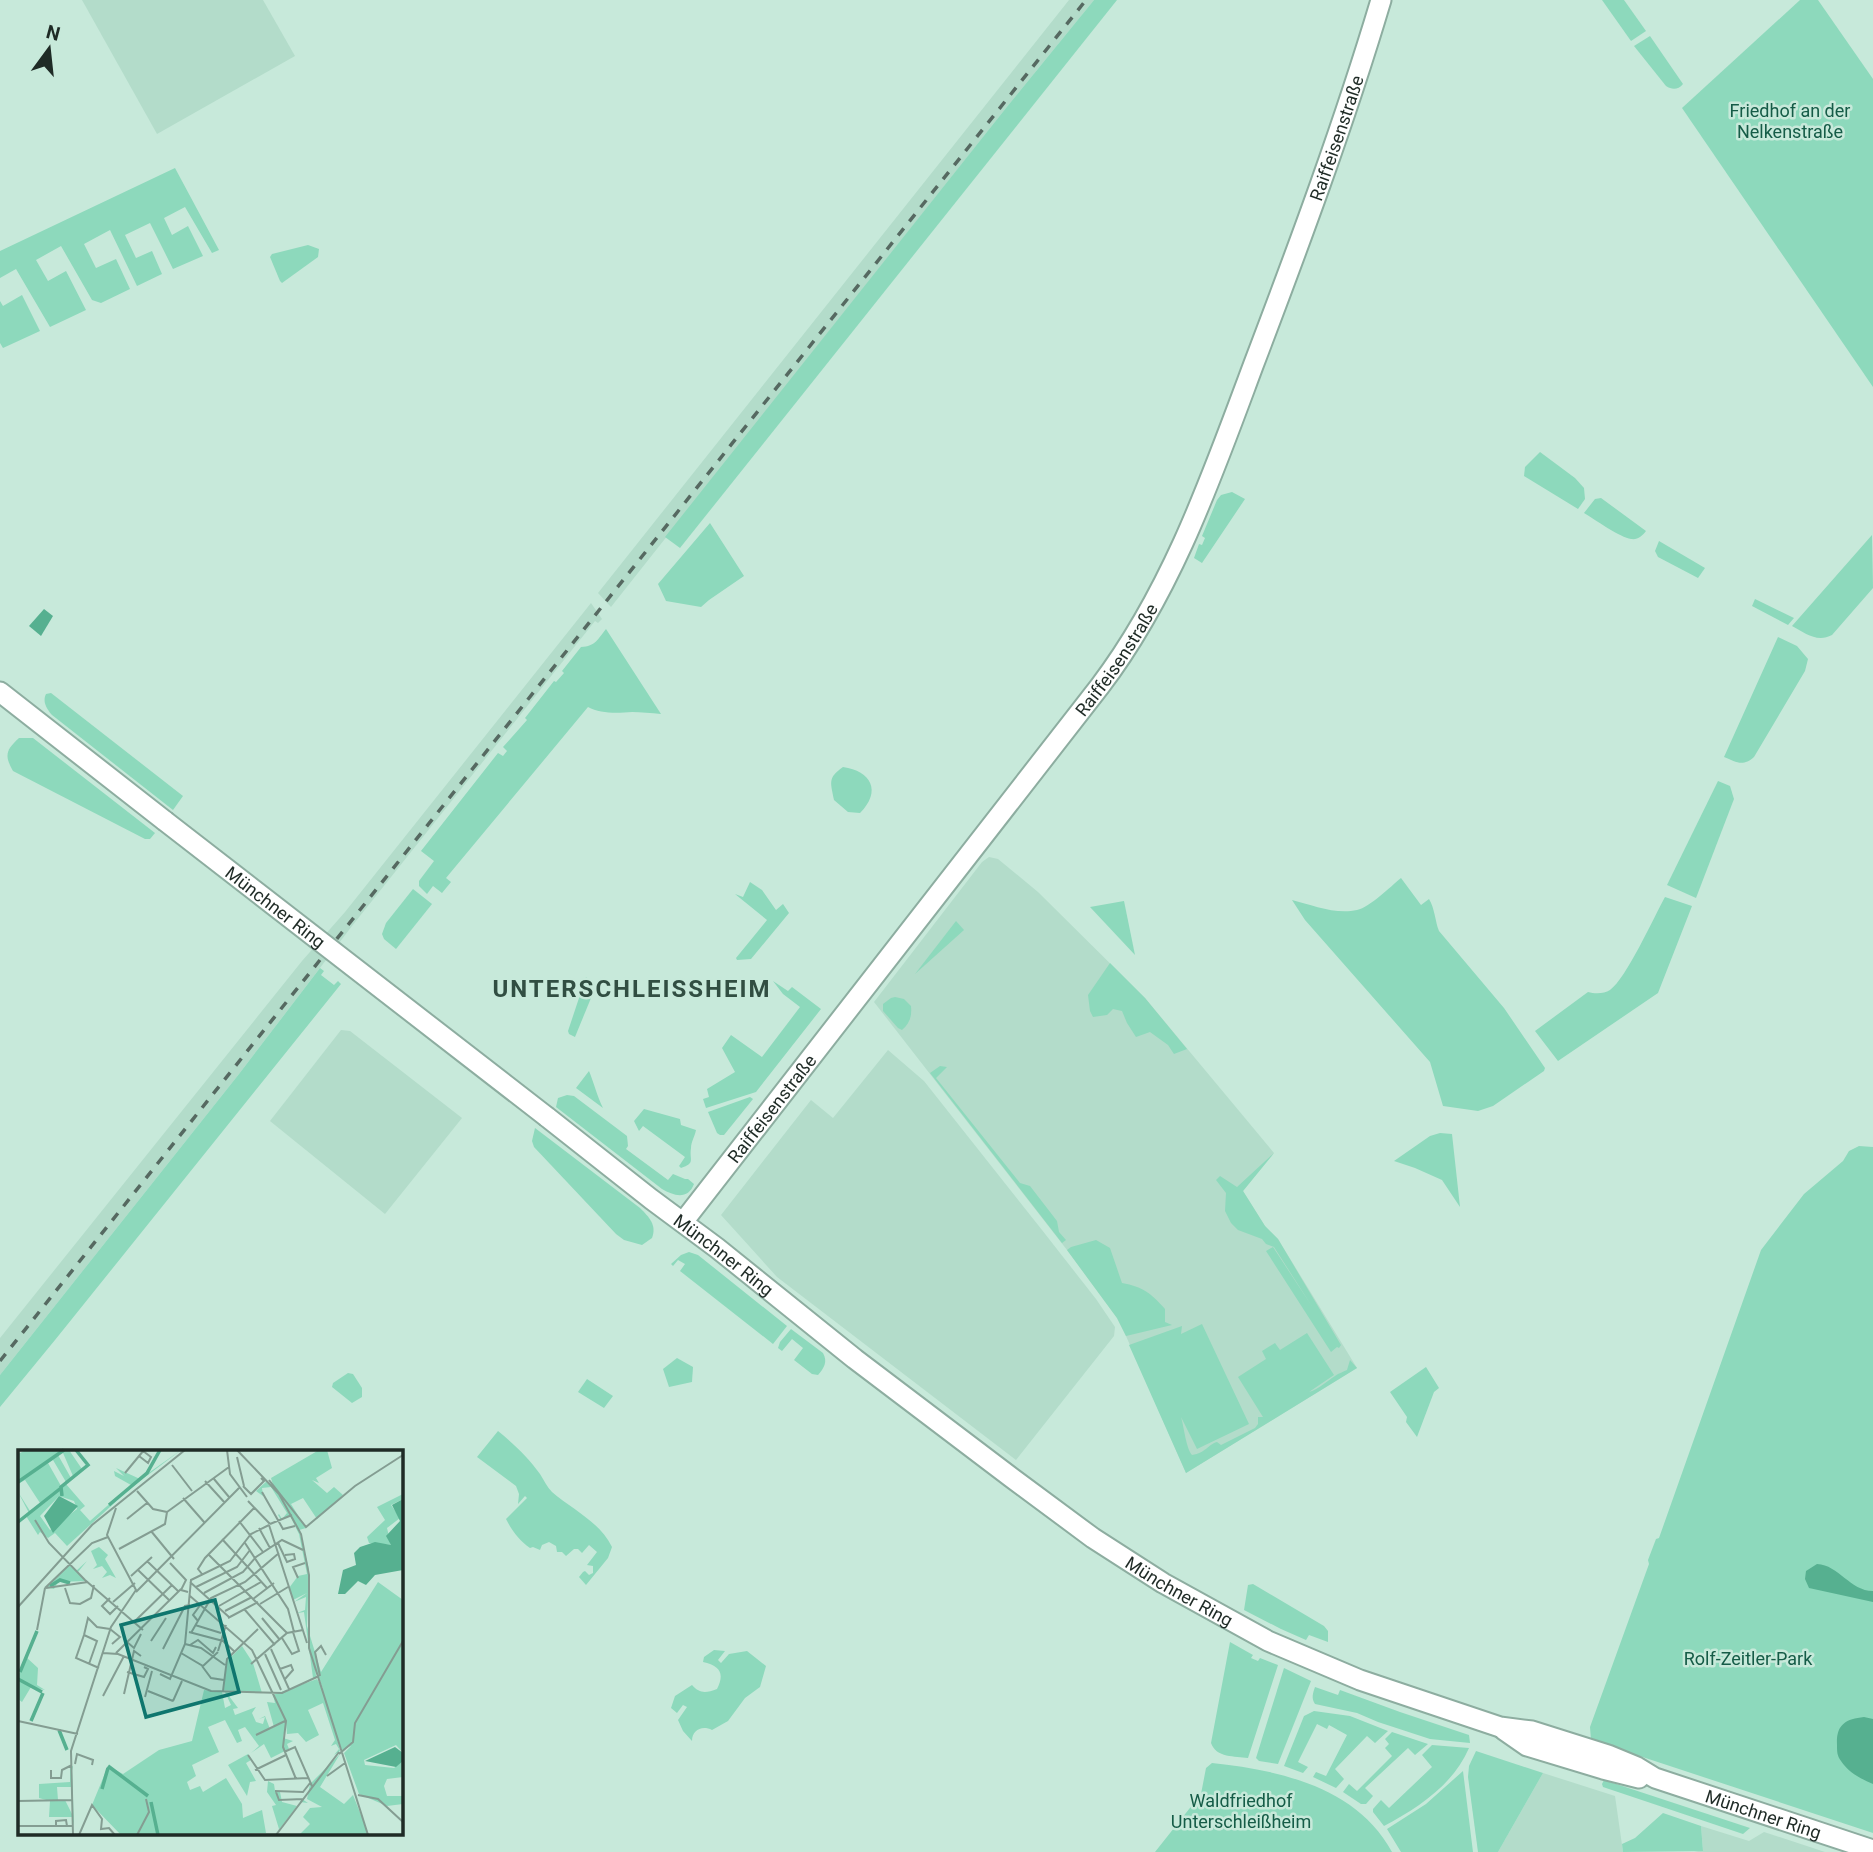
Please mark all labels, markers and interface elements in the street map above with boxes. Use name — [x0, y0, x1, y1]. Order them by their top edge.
north arrow — [14, 14, 84, 84]
text: N — [44, 20, 63, 46]
street label: Raiffeisenstraße — [1305, 72, 1367, 203]
park label: Friedhof an der Nelkenstraße — [1730, 100, 1850, 142]
street label: Raiffeisenstraße — [1070, 600, 1161, 720]
street label: Münchner Ring — [222, 862, 330, 952]
district label: UNTERSCHLEISSHEIM — [492, 975, 772, 1003]
street label: Raiffeisenstraße — [723, 1050, 820, 1167]
street label: Münchner Ring — [670, 1209, 778, 1300]
inset map — [18, 1450, 402, 1834]
street label: Münchner Ring — [1122, 1551, 1237, 1630]
park label: Rolf-Zeitler-Park — [1684, 1648, 1813, 1669]
street label: Münchner Ring — [1703, 1785, 1824, 1843]
park label: Waldfriedhof Unterschleißheim — [1171, 1790, 1311, 1832]

